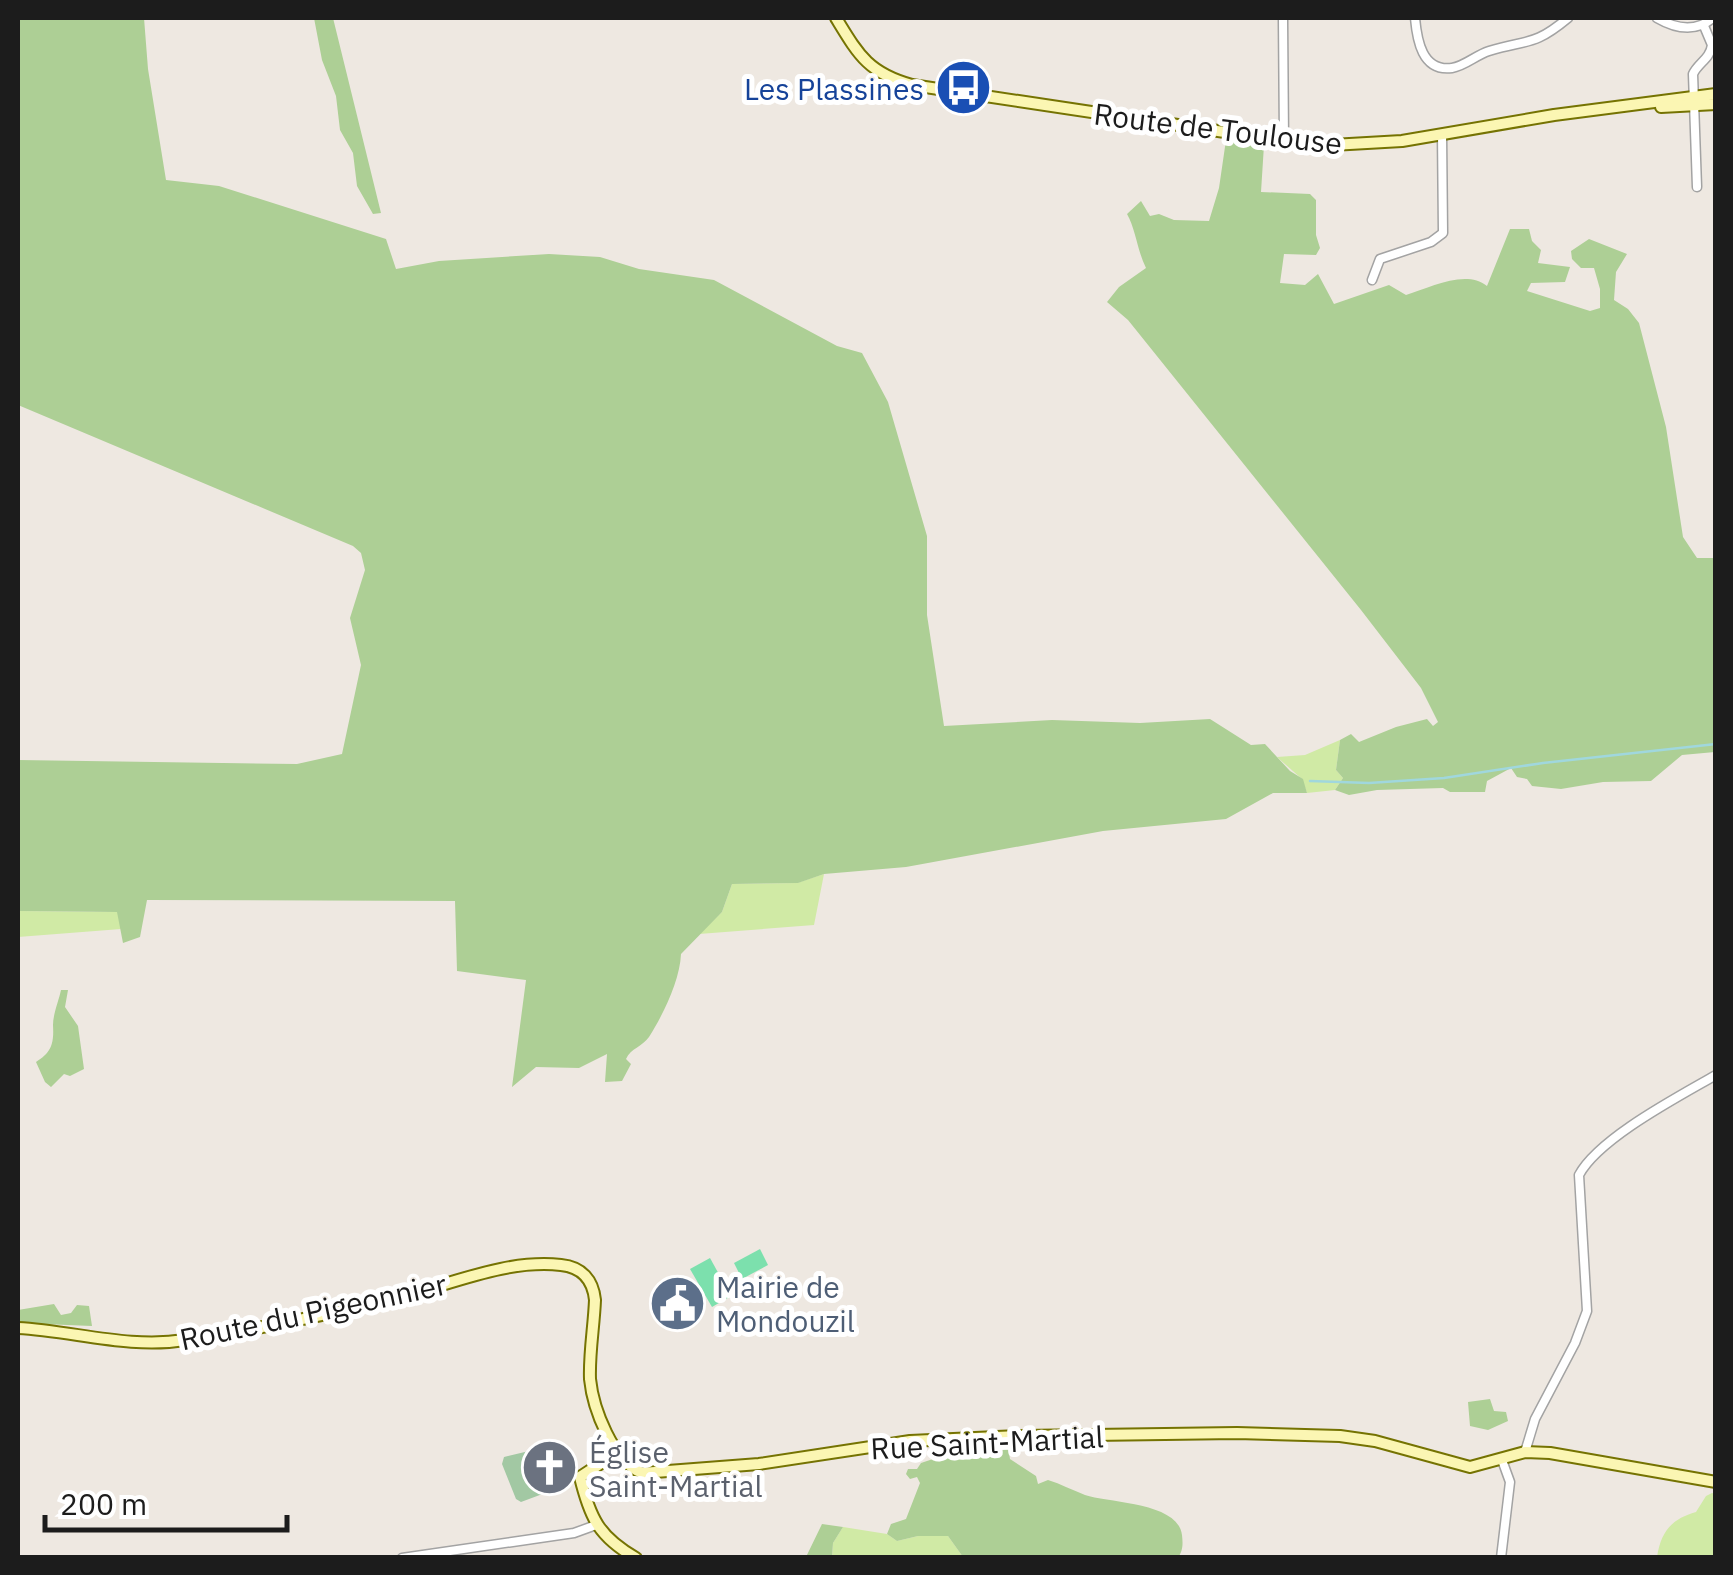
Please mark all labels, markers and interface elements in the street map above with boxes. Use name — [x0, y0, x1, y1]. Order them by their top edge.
bus stop icon: Les Plassines — [933, 58, 993, 118]
place label: Les Plassines — [744, 69, 924, 108]
street label: Route de Toulouse — [1092, 93, 1344, 163]
street label: Route du Pigeonnier — [176, 1264, 450, 1358]
place label: Mairie de Mondouzil — [716, 1267, 855, 1340]
public building icon: Mairie de Mondouzil — [647, 1273, 707, 1333]
street label: Rue Saint-Martial — [869, 1416, 1105, 1468]
place label: Église Saint-Martial — [589, 1432, 763, 1505]
church icon: Église Saint-Martial — [520, 1438, 580, 1498]
scale bar — [45, 1470, 288, 1532]
text: 200 m — [60, 1484, 147, 1523]

